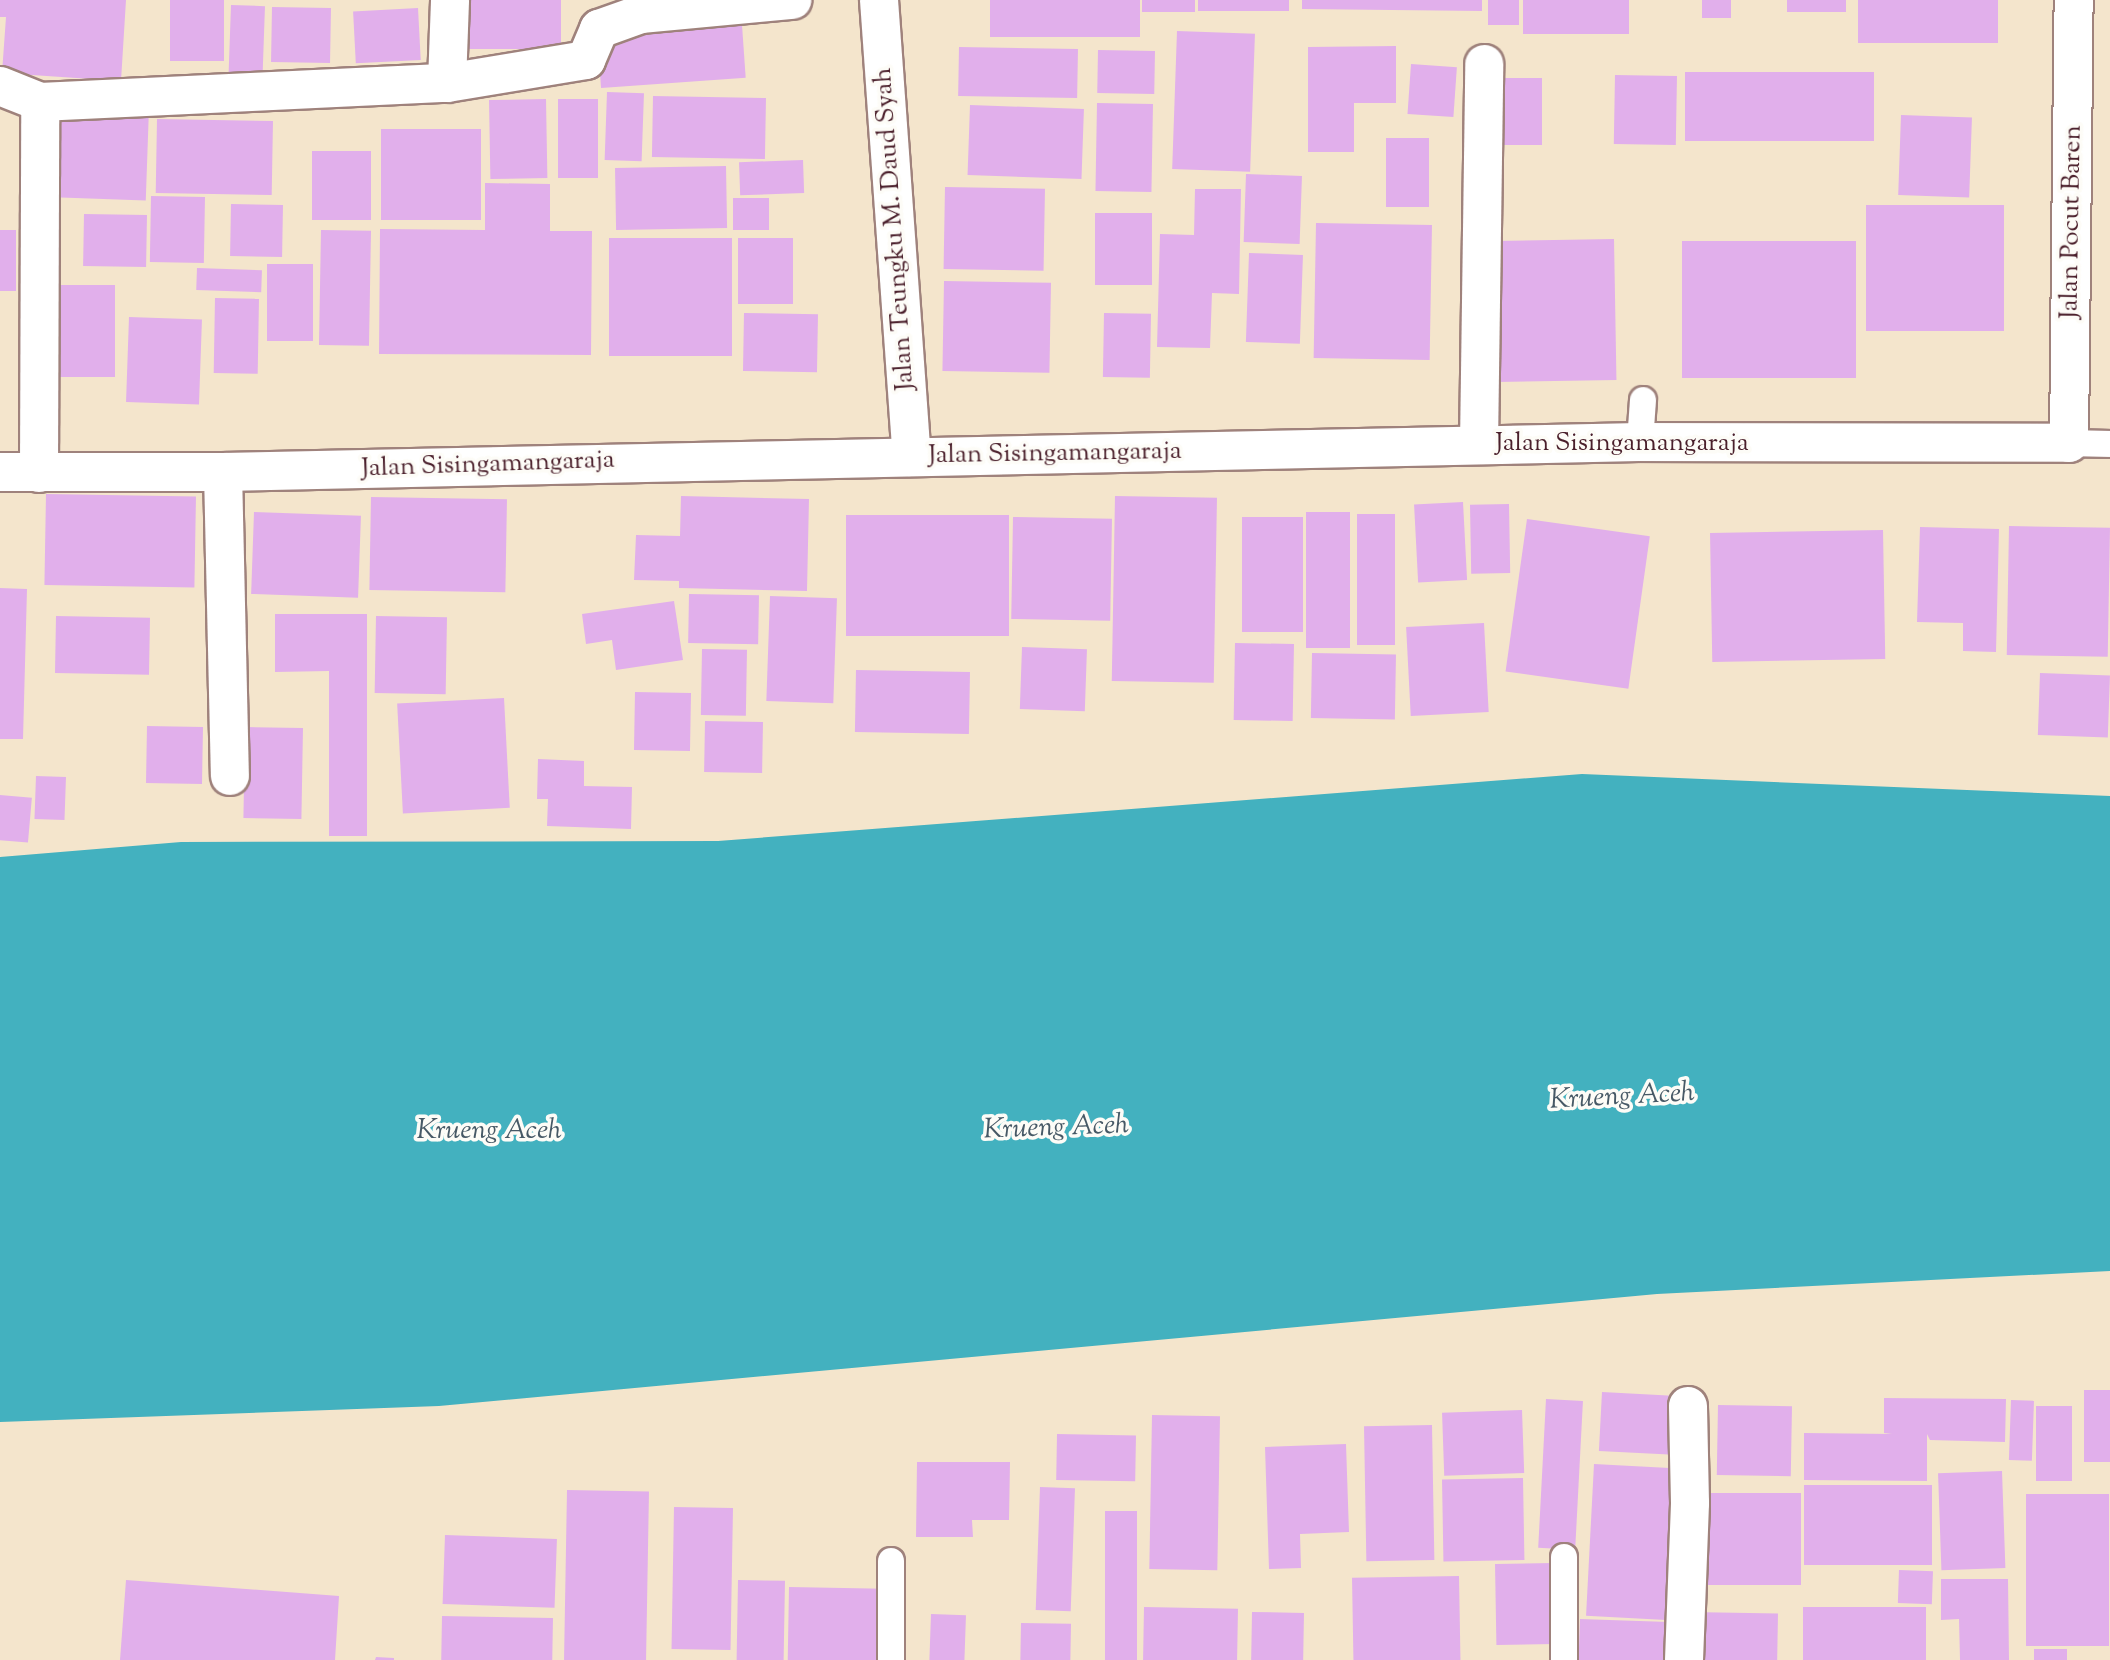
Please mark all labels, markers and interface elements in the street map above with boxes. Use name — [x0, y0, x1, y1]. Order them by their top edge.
street label: Jalan Teungku M. Daud Syah — [868, 66, 922, 392]
street label: Jalan Pocut Baren — [2055, 125, 2089, 319]
street label: Jalan Sisingamangaraja — [1495, 428, 1749, 460]
street label: Jalan Sisingamangaraja — [928, 436, 1182, 472]
street label: Jalan Sisingamangaraja — [361, 445, 615, 485]
water label: Krueng Aceh — [1549, 1076, 1695, 1118]
water label: Krueng Aceh — [983, 1109, 1129, 1147]
water label: Krueng Aceh — [416, 1114, 562, 1148]

